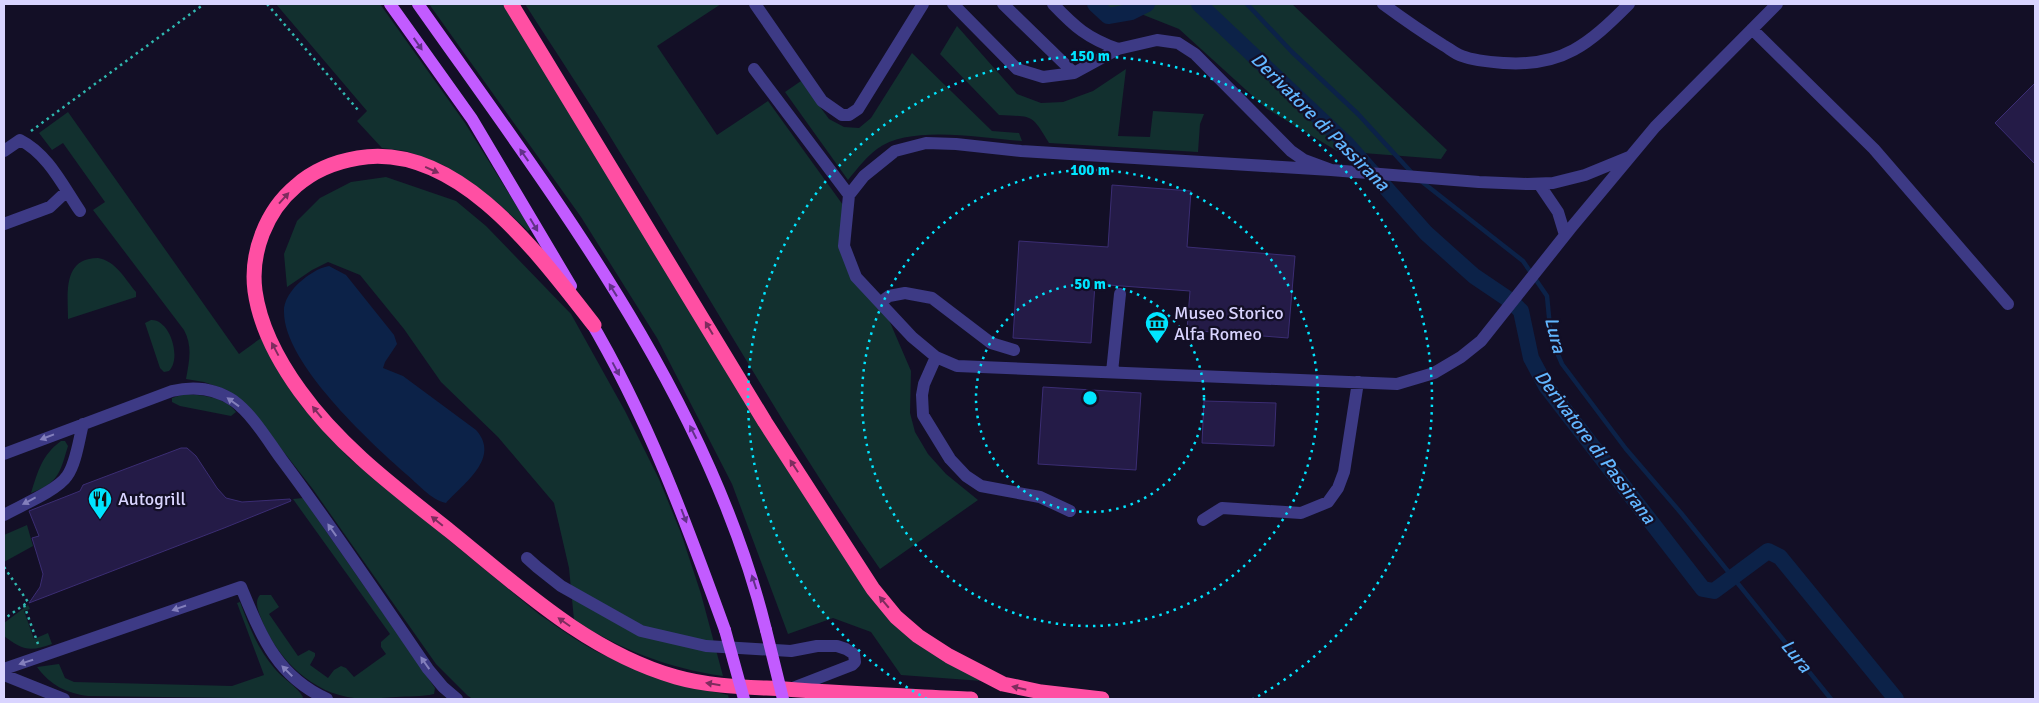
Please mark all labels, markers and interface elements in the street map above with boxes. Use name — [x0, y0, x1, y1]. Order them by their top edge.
one-way arrow — [413, 37, 423, 50]
text: 150 m — [1070, 47, 1110, 65]
water label: Derivatore di Passirana — [1246, 48, 1395, 197]
one-way arrow — [519, 148, 529, 161]
text: 100 m — [1070, 161, 1110, 179]
one-way arrow — [425, 166, 439, 174]
one-way arrow — [279, 191, 290, 204]
one-way arrow — [530, 217, 538, 232]
text: 50 m — [1074, 275, 1106, 293]
one-way arrow — [609, 284, 618, 297]
place label: Museo Storico Alfa Romeo — [1174, 302, 1284, 345]
museum icon: Museo Storico Alfa Romeo — [1144, 310, 1170, 344]
water label: Lura — [1539, 314, 1571, 357]
one-way arrow — [704, 322, 713, 335]
one-way arrow — [271, 342, 279, 356]
one-way arrow — [612, 361, 620, 376]
water label: Derivatore di Passirana — [1529, 365, 1662, 530]
centre of rings — [1081, 389, 1099, 407]
one-way arrow — [227, 396, 240, 407]
one-way arrow — [311, 406, 322, 419]
one-way arrow — [689, 425, 697, 439]
one-way arrow — [39, 433, 54, 441]
one-way arrow — [790, 460, 799, 473]
restaurant icon: Autogrill — [87, 486, 113, 520]
place label: Autogrill — [118, 488, 186, 510]
one-way arrow — [22, 497, 36, 505]
one-way arrow — [680, 509, 688, 524]
one-way arrow — [431, 516, 444, 527]
one-way arrow — [327, 523, 337, 537]
one-way arrow — [749, 575, 757, 590]
one-way arrow — [878, 596, 889, 609]
one-way arrow — [172, 605, 187, 612]
one-way arrow — [558, 617, 571, 627]
water label: Lura — [1775, 634, 1818, 679]
one-way arrow — [420, 656, 430, 670]
one-way arrow — [19, 659, 34, 666]
one-way arrow — [281, 665, 293, 677]
one-way arrow — [705, 679, 721, 687]
one-way arrow — [1011, 683, 1027, 691]

